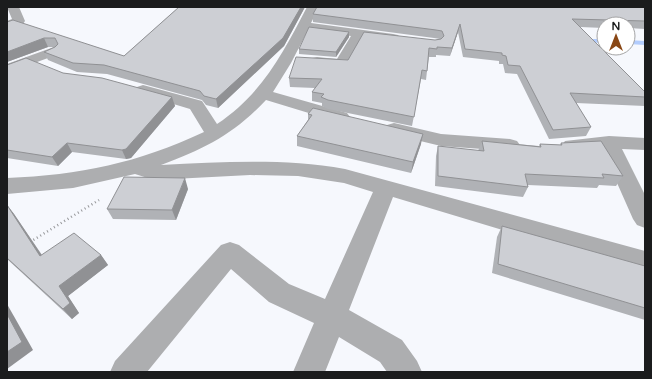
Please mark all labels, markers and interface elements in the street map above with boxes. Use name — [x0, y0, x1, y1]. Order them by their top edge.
north arrow — [596, 16, 636, 56]
text: N — [612, 20, 620, 33]

